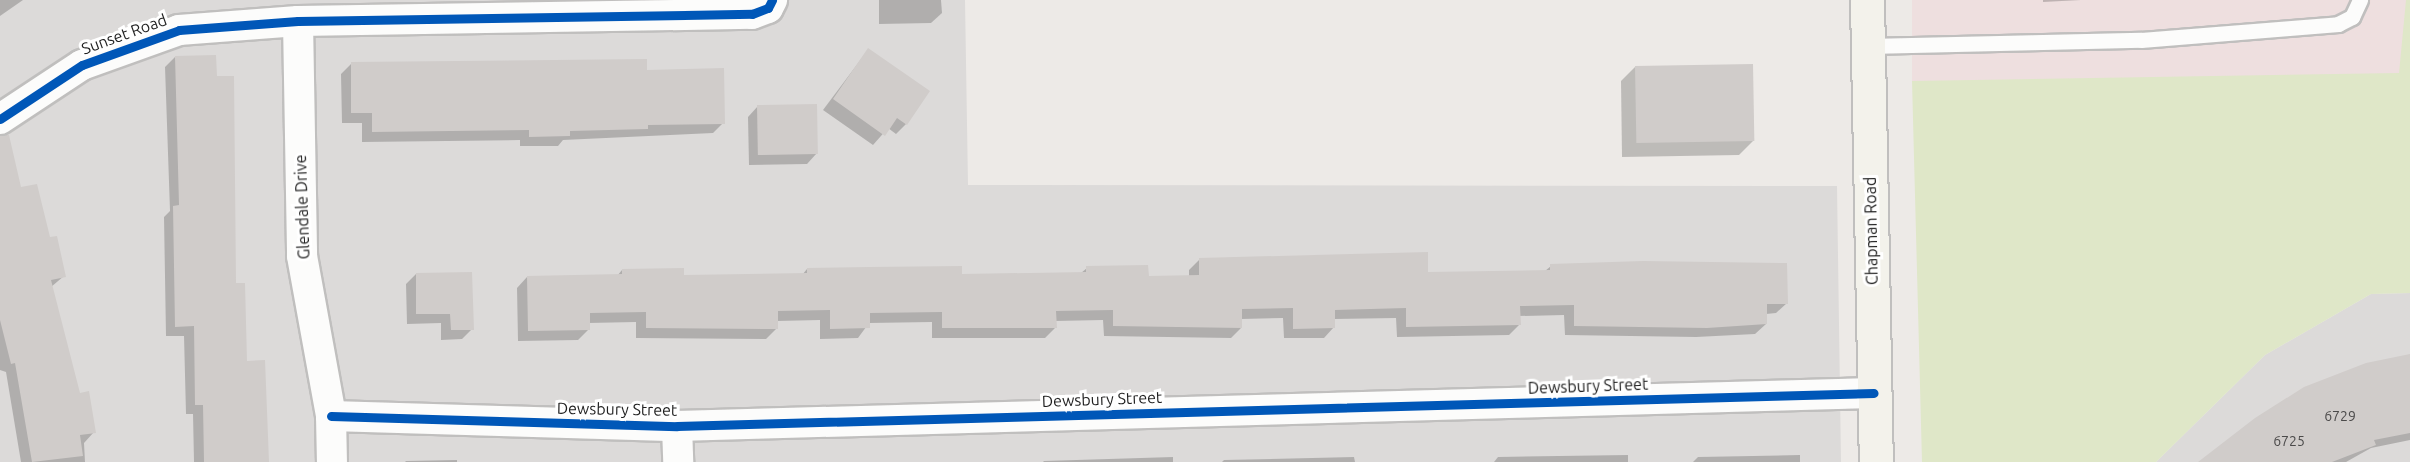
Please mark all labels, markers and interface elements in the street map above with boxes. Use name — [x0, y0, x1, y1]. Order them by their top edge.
street label: Sunset Road — [79, 10, 169, 58]
street label: Glendale Drive — [291, 154, 313, 260]
street label: Chapman Road — [1860, 177, 1882, 285]
street label: Dewsbury Street — [1527, 374, 1649, 398]
street label: Dewsbury Street — [1041, 387, 1163, 411]
street label: Dewsbury Street — [557, 398, 677, 420]
house number: 6729 — [2324, 408, 2356, 424]
house number: 6725 — [2273, 433, 2305, 449]

